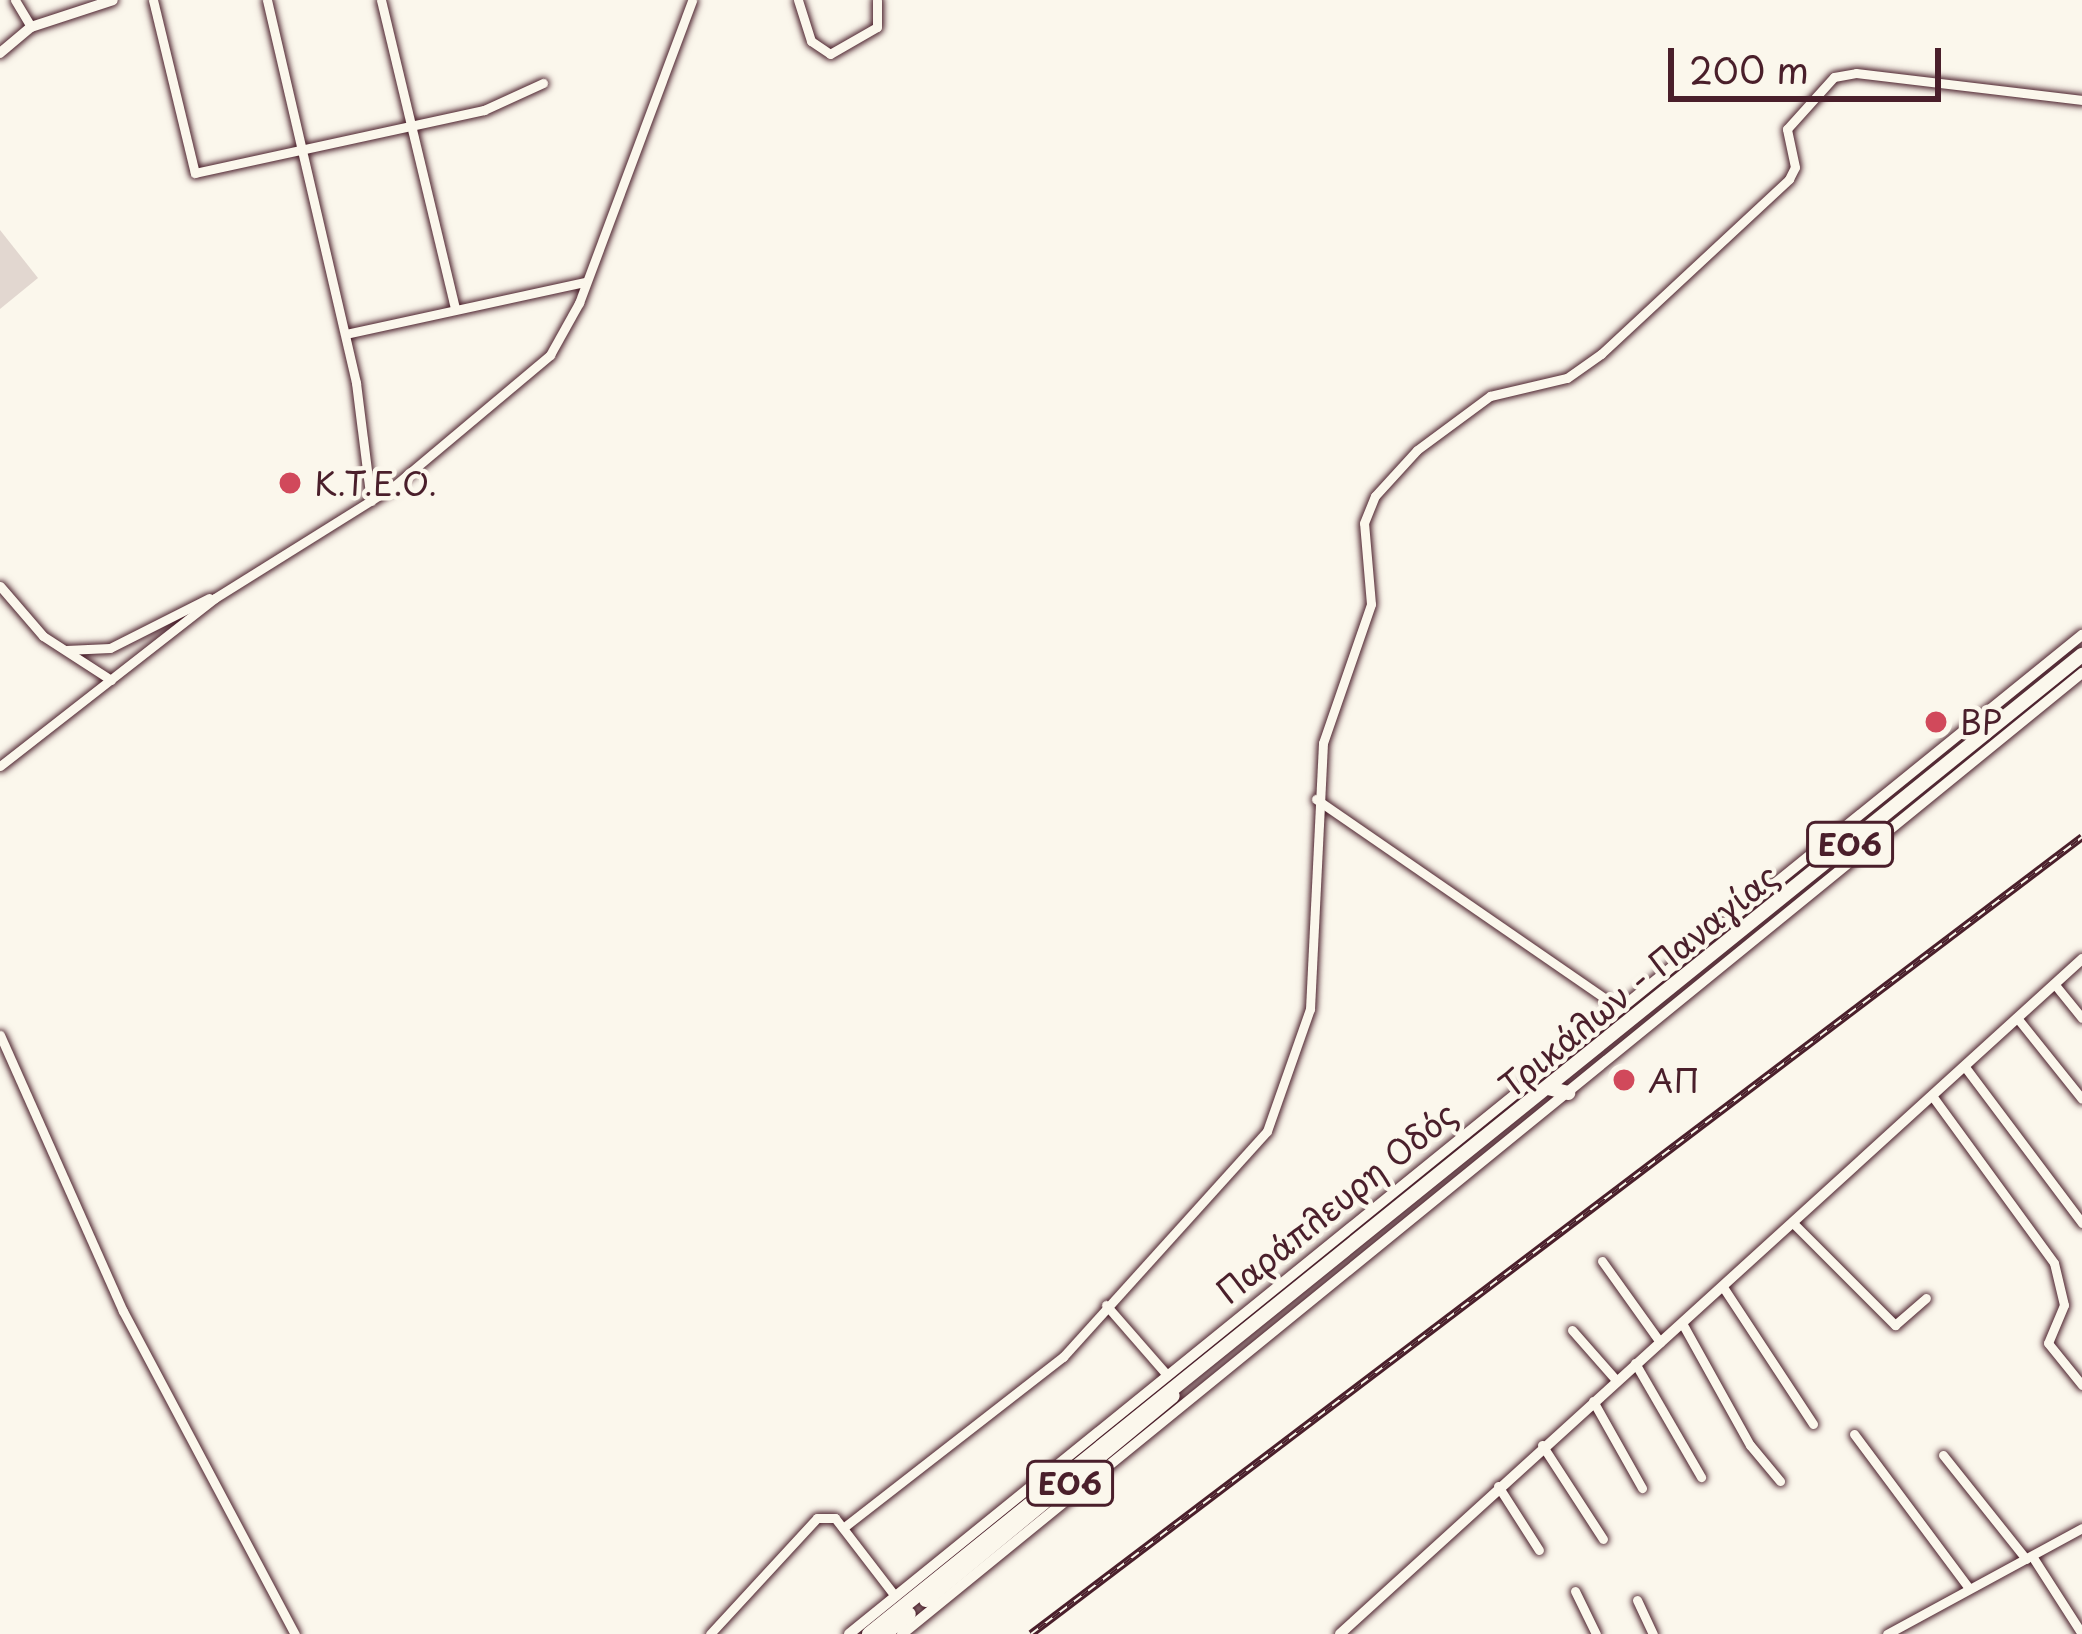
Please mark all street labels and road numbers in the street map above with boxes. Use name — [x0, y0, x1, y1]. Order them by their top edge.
road number: ΕΟ6 — [1805, 820, 1895, 868]
street label: Τρικάλων - Παναγίας — [1490, 855, 1786, 1105]
street label: Παράπλευρη Οδός — [1208, 1093, 1464, 1311]
road number: ΕΟ6 — [1025, 1459, 1115, 1507]

